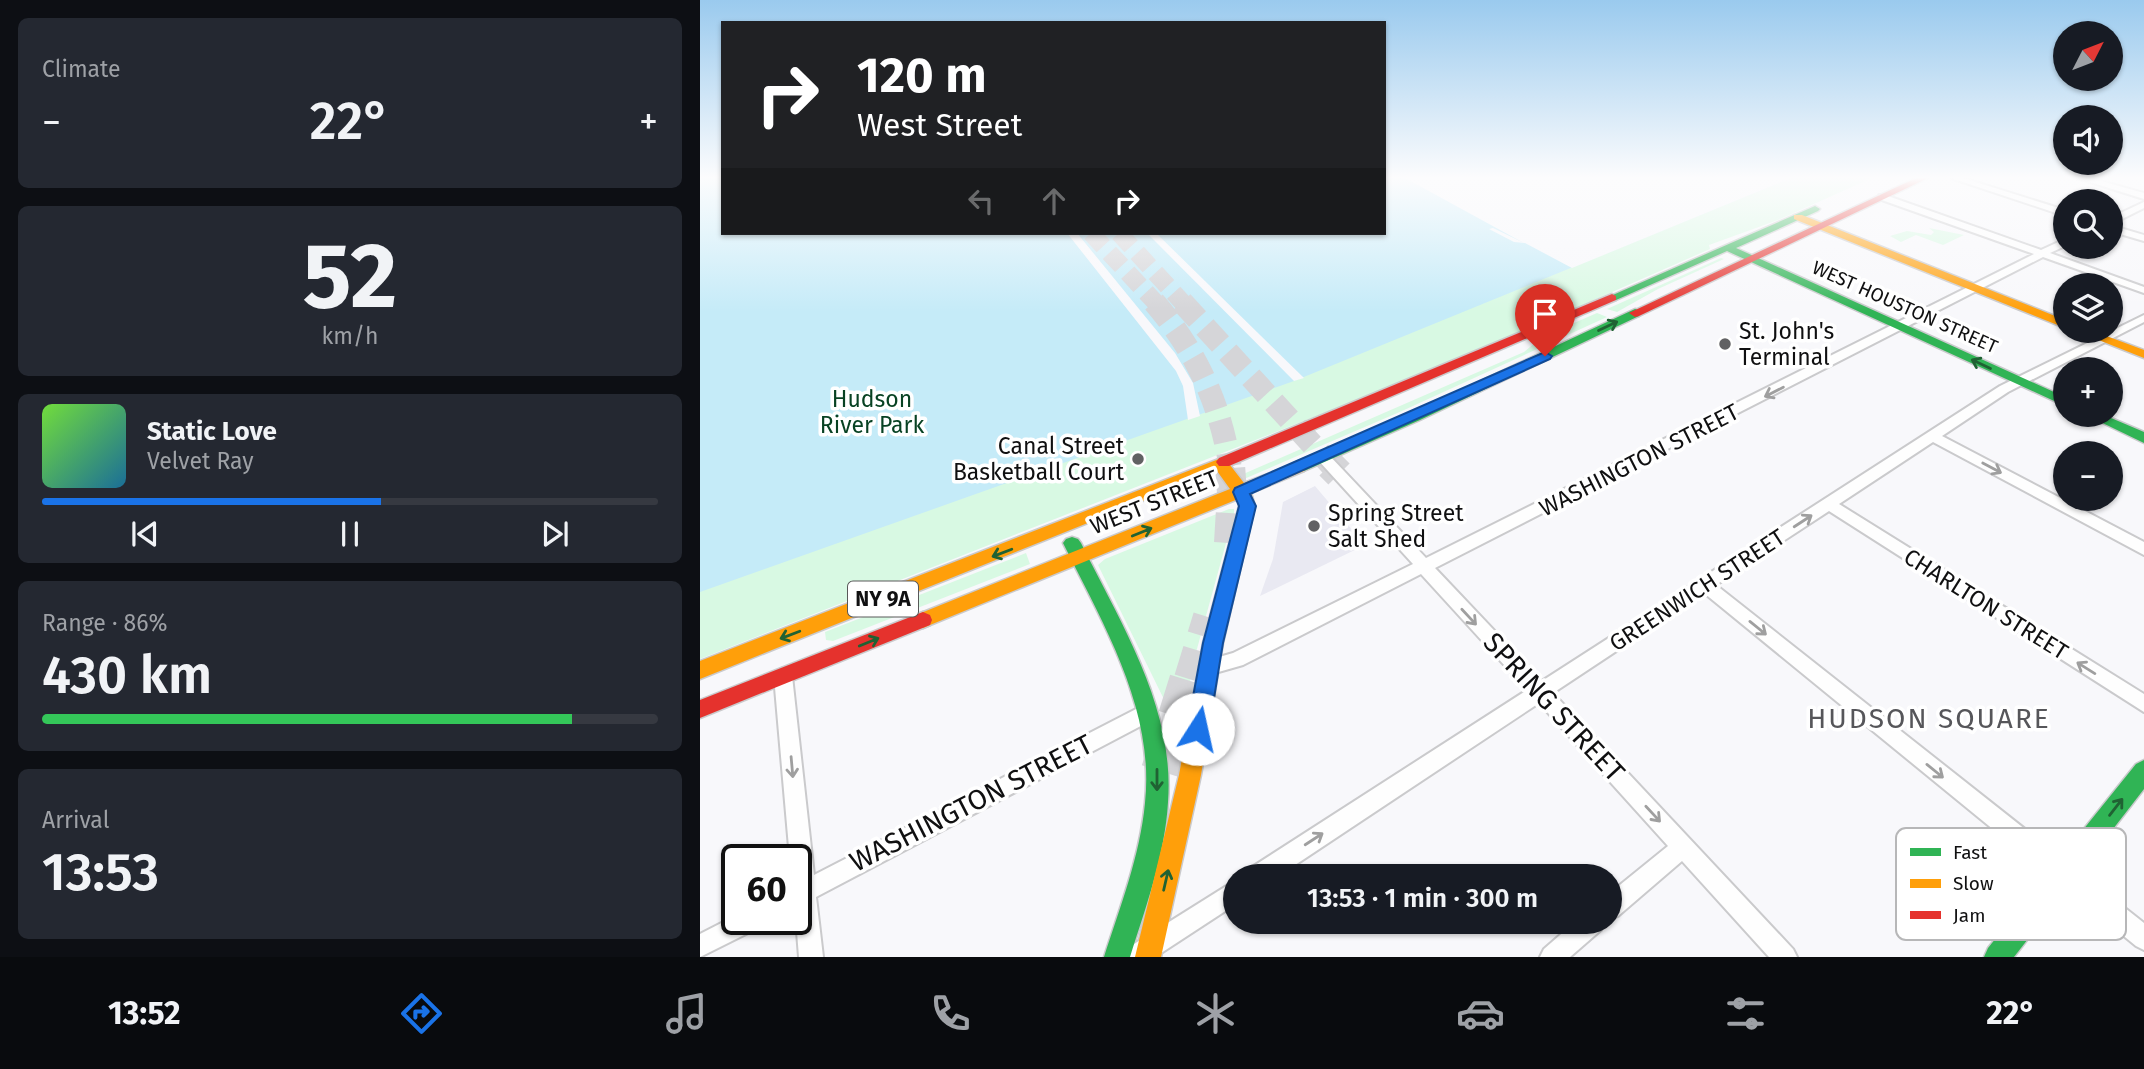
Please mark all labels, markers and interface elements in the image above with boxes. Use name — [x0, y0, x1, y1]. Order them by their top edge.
north arrow — [2053, 21, 2123, 91]
map controls — [2053, 21, 2123, 511]
text: 120 m — [857, 46, 987, 105]
icon: right — [742, 49, 833, 140]
text: Climate — [42, 55, 121, 83]
text: 22° — [310, 90, 390, 153]
text: − — [42, 99, 61, 145]
text: + — [639, 99, 658, 145]
button: sound — [2053, 105, 2123, 175]
text: West Street — [857, 106, 1022, 144]
icon: left — [962, 182, 1000, 220]
icon: ahead — [1035, 182, 1073, 220]
icon: right — [1108, 182, 1146, 220]
button: search — [2053, 189, 2123, 259]
text: 52 — [303, 222, 397, 331]
street label: WEST HOUSTON STREET — [1809, 256, 2001, 358]
button: layers — [2053, 273, 2123, 343]
pin — [1515, 284, 1575, 356]
icon: arrive — [1526, 295, 1564, 333]
place label: St. John's Terminal — [1739, 317, 1834, 371]
one-way arrow — [1597, 319, 1618, 333]
text: km/h — [322, 322, 378, 350]
marker: St. John's Terminal — [1717, 336, 1733, 352]
one-way arrow — [1970, 356, 1991, 369]
button: + — [2053, 357, 2123, 427]
park label: Hudson River Park — [820, 385, 924, 439]
one-way arrow — [1764, 386, 1785, 399]
street label: WASHINGTON STREET — [1535, 398, 1743, 522]
text: Static Love — [147, 416, 277, 447]
place label: Canal Street Basketball Court — [953, 432, 1125, 486]
button: − — [2053, 441, 2123, 511]
text: Velvet Ray — [147, 447, 254, 475]
marker: Canal Street Basketball Court — [1130, 451, 1146, 467]
one-way arrow — [1981, 462, 2002, 475]
street label: WEST STREET — [1086, 464, 1222, 540]
place label: Spring Street Salt Shed — [1328, 499, 1464, 553]
one-way arrow — [1792, 514, 1812, 528]
icon: previous — [126, 515, 164, 553]
icon: pause — [331, 515, 369, 553]
icon: next — [536, 515, 574, 553]
marker: Spring Street Salt Shed — [1306, 518, 1322, 534]
street label: GREENWICH STREET — [1604, 523, 1790, 657]
one-way arrow — [1130, 525, 1152, 538]
street label: CHARLTON STREET — [1899, 542, 2073, 666]
one-way arrow — [991, 547, 1013, 560]
road number: NY 9A — [848, 582, 918, 616]
one-way arrow — [1461, 608, 1478, 625]
text: Range · 86% — [42, 609, 167, 637]
one-way arrow — [1749, 620, 1767, 636]
street label: SPRING STREET — [1477, 626, 1632, 789]
one-way arrow — [779, 630, 801, 643]
one-way arrow — [858, 634, 880, 647]
text: 430 km — [42, 644, 212, 707]
one-way arrow — [2077, 660, 2097, 674]
position arrow — [1161, 692, 1235, 766]
district label: HUDSON SQUARE — [1807, 702, 2051, 735]
street label: WASHINGTON STREET — [844, 727, 1098, 879]
one-way arrow — [786, 755, 799, 777]
one-way arrow — [1926, 763, 1944, 778]
one-way arrow — [1150, 769, 1164, 792]
one-way arrow — [2108, 799, 2123, 817]
one-way arrow — [1645, 805, 1662, 822]
text: Arrival — [42, 806, 109, 834]
legend — [1896, 828, 2126, 940]
one-way arrow — [1304, 832, 1323, 847]
text: 13:53 — [42, 841, 159, 904]
text: Fast — [1953, 841, 1987, 864]
speed limit sign: 60 — [721, 844, 812, 935]
one-way arrow — [1159, 869, 1173, 892]
text: Slow — [1953, 872, 1994, 895]
text: 13:53 · 1 min · 300 m — [1307, 883, 1538, 914]
text: Jam — [1953, 904, 1985, 927]
icon: directions — [397, 989, 446, 1038]
icon: music — [662, 989, 711, 1038]
icon: phone — [926, 989, 975, 1038]
icon: climate — [1191, 989, 1240, 1038]
icon: car — [1456, 989, 1505, 1038]
icon: filters — [1721, 989, 1770, 1038]
text: 13:52 — [108, 994, 181, 1032]
text: 22° — [1986, 994, 2036, 1032]

